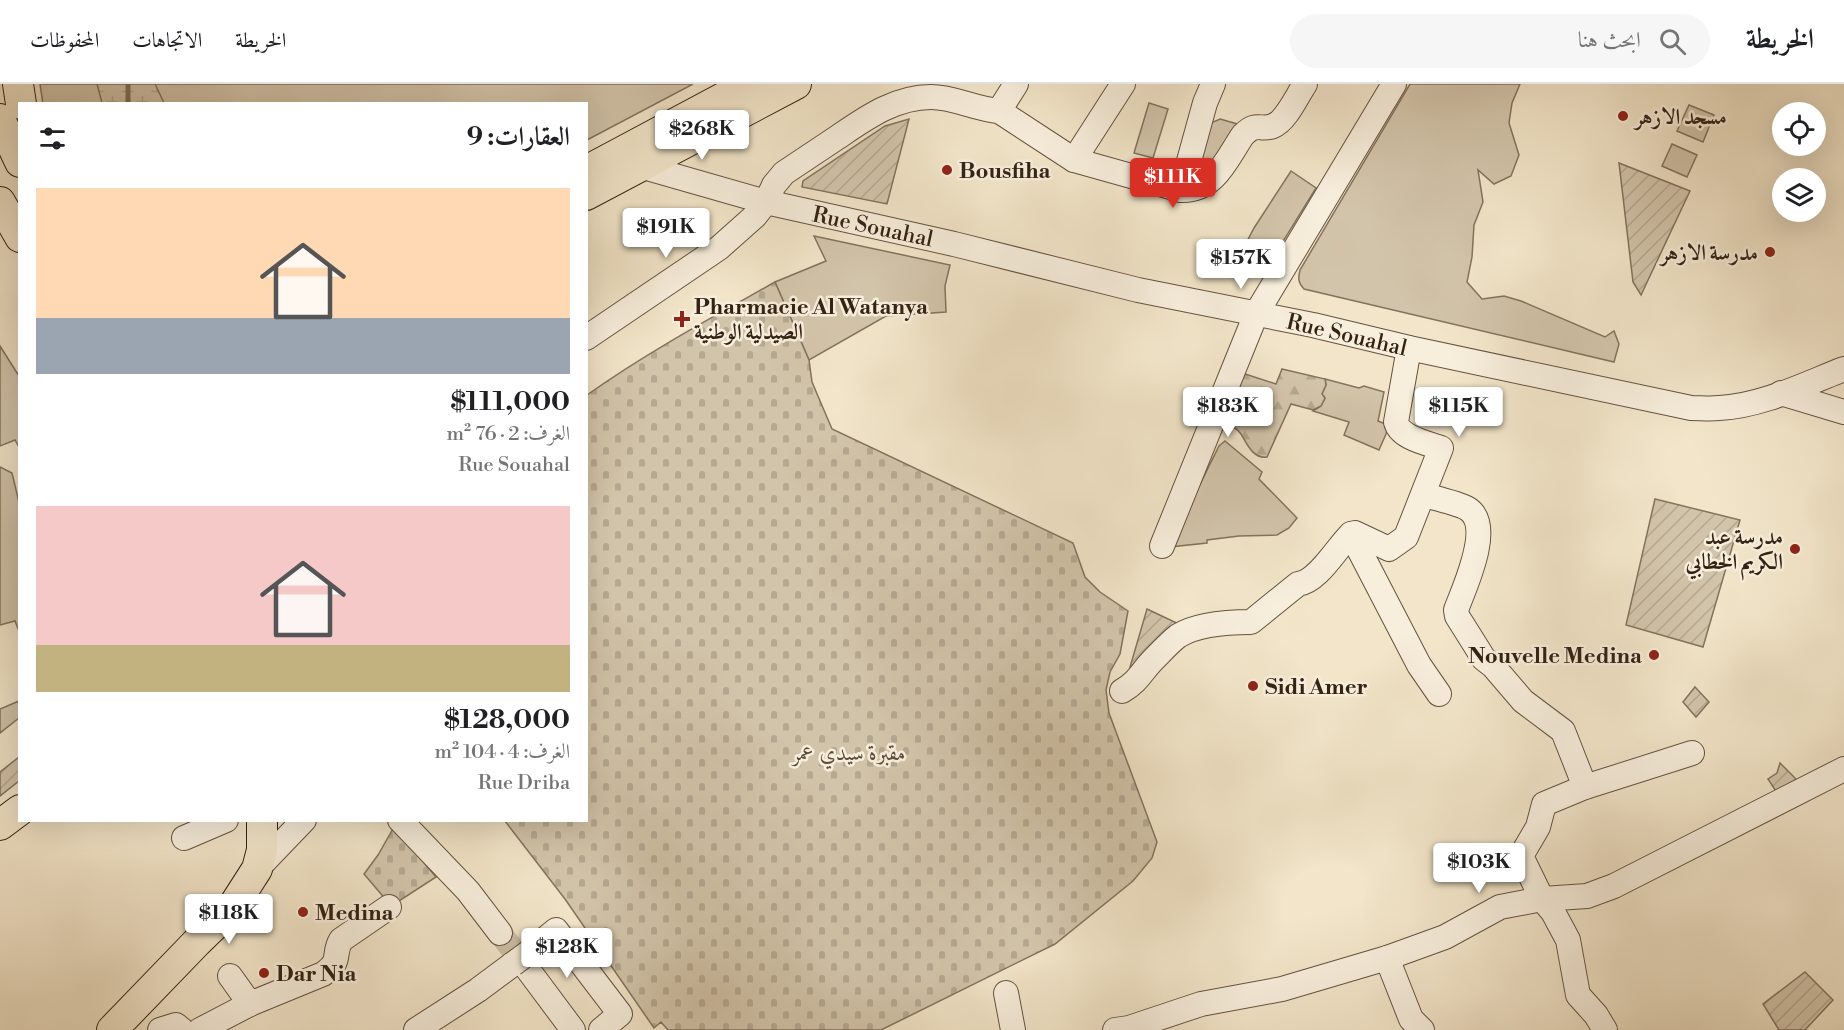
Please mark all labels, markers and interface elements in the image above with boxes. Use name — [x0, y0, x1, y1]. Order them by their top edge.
search box — [1290, 14, 1710, 68]
text: الخريطة — [1746, 22, 1814, 57]
icon: search — [1656, 25, 1689, 58]
text: ابحث هنا — [1578, 27, 1641, 54]
text: المحفوظات — [30, 28, 99, 54]
text: الاتجاهات — [132, 28, 202, 54]
text: الخريطة — [235, 28, 286, 54]
map controls — [1772, 102, 1826, 222]
button: locate — [1772, 102, 1826, 156]
place label: مسجد الازهر — [1633, 104, 1727, 131]
marker: مسجد الازهر — [1616, 109, 1630, 123]
pin: $268K — [660, 110, 744, 161]
text: $268K — [669, 117, 735, 142]
text: العقارات: 9 — [467, 121, 570, 153]
icon: filters — [36, 122, 69, 155]
place label: Bousfiha — [959, 158, 1052, 185]
pin: $111K — [1131, 158, 1215, 209]
marker: Bousfiha — [940, 163, 954, 177]
text: $111K — [1144, 165, 1202, 190]
button: layers — [1772, 168, 1826, 222]
street label: Rue Souahal — [810, 201, 936, 254]
pin: $191K — [624, 208, 708, 259]
text: $191K — [637, 215, 695, 240]
icon: home — [249, 227, 357, 335]
pin: $157K — [1199, 239, 1283, 290]
place label: مدرسة الازهر — [1659, 240, 1758, 267]
marker: مدرسة الازهر — [1763, 245, 1777, 259]
text: $157K — [1210, 246, 1272, 271]
place label: Pharmacie Al Watanya الصيدلية الوطنية — [694, 294, 929, 346]
street label: Rue Souahal — [1284, 308, 1410, 363]
marker: Pharmacie Al Watanya الصيدلية الوطنية — [675, 312, 689, 326]
text: $111,000 — [450, 386, 570, 418]
pin: $183K — [1186, 387, 1270, 438]
pin: $115K — [1417, 387, 1501, 438]
text: $183K — [1197, 394, 1259, 419]
text: $115K — [1429, 394, 1489, 419]
text: الغرف: 2 · 76 m² — [446, 422, 570, 447]
text: Rue Souahal — [458, 453, 570, 478]
place label: مدرسة عبد الكريم الخطابي — [1684, 524, 1783, 581]
marker: مدرسة عبد الكريم الخطابي — [1788, 542, 1802, 556]
icon: home — [249, 545, 357, 653]
place label: Nouvelle Medina — [1468, 643, 1643, 670]
marker: Nouvelle Medina — [1647, 648, 1661, 662]
place label: Sidi Amer — [1265, 674, 1368, 701]
marker: Sidi Amer — [1246, 679, 1260, 693]
text: $128,000 — [444, 704, 570, 736]
text: الغرف: 4 · 104 m² — [434, 740, 570, 765]
park label: مقبرة سيدي عمر — [791, 740, 906, 770]
text: Rue Driba — [478, 771, 570, 796]
pin: $103K — [1437, 843, 1521, 894]
text: $103K — [1447, 850, 1511, 875]
pin: $118K — [187, 894, 271, 945]
place label: Medina — [315, 900, 395, 927]
text: $118K — [199, 901, 259, 926]
marker: Medina — [296, 905, 310, 919]
pin: $128K — [525, 928, 609, 979]
text: $128K — [535, 935, 599, 960]
place label: Dar Nia — [276, 961, 358, 988]
marker: Dar Nia — [257, 966, 271, 980]

